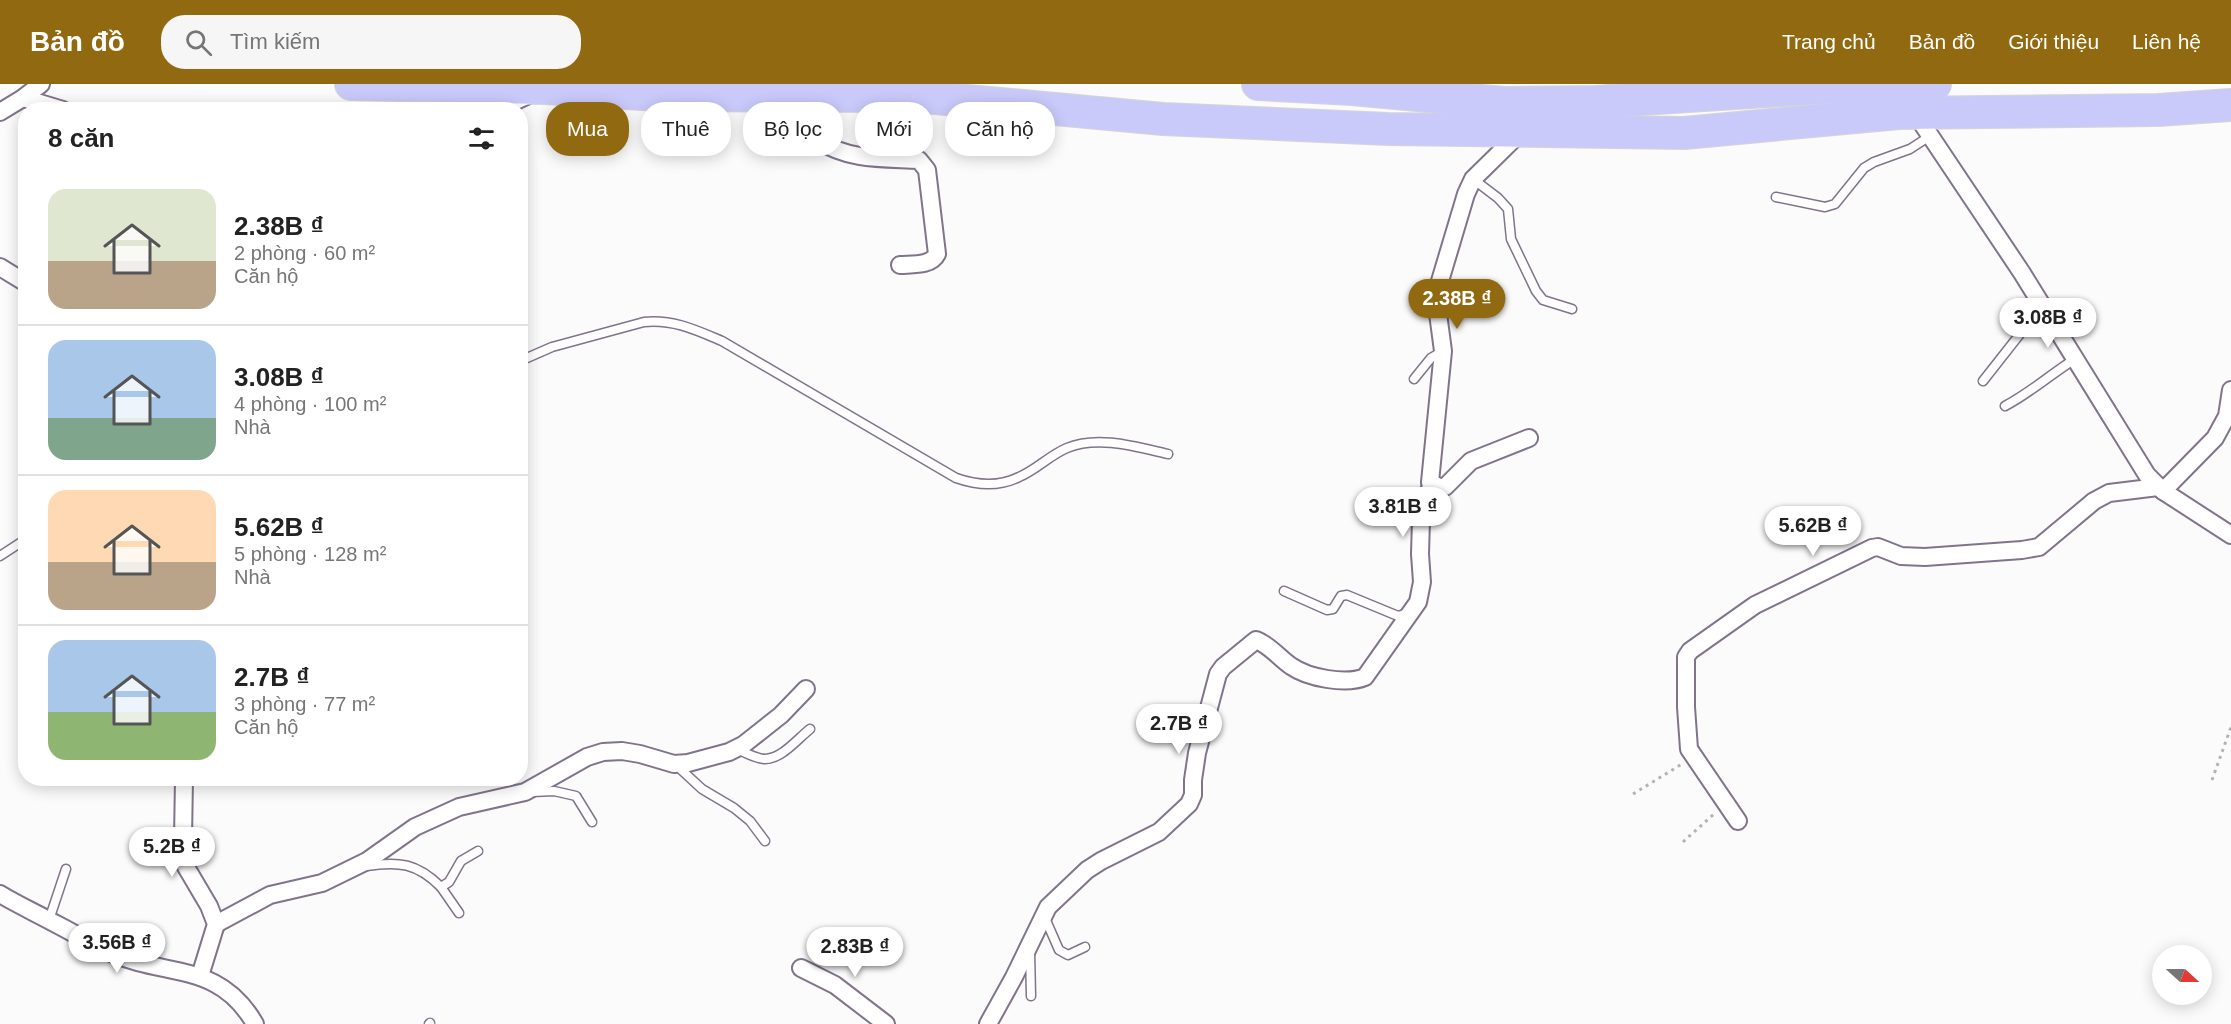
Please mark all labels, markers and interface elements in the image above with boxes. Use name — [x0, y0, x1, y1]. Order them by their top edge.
search box — [161, 15, 581, 69]
text: Bản đồ — [30, 26, 125, 57]
icon: search — [182, 26, 215, 59]
text: Tìm kiếm — [230, 29, 320, 54]
text: Trang chủ — [1782, 30, 1876, 53]
text: Bản đồ — [1909, 30, 1975, 53]
text: Giới thiệu — [2008, 30, 2099, 53]
text: Liên hệ — [2132, 30, 2201, 53]
chip: Mua — [546, 102, 629, 156]
chip: Thuê — [641, 102, 731, 156]
chip: Bộ lọc — [743, 102, 843, 156]
chip: Mới — [855, 102, 933, 156]
chip: Căn hộ — [945, 102, 1055, 156]
icon: filters — [465, 122, 498, 155]
text: 8 căn — [48, 123, 115, 153]
text: 2.38B ₫ — [234, 211, 324, 241]
icon: home — [96, 213, 168, 285]
text: 2 phòng · 60 m² — [234, 242, 375, 264]
text: Căn hộ — [234, 265, 299, 287]
pin: 2.38B ₫ — [1402, 279, 1512, 330]
text: 2.38B ₫ — [1422, 287, 1492, 309]
pin: 3.08B ₫ — [1993, 298, 2103, 349]
text: 3.08B ₫ — [2013, 306, 2083, 328]
text: 3.08B ₫ — [234, 362, 324, 392]
icon: home — [96, 364, 168, 436]
text: 4 phòng · 100 m² — [234, 393, 386, 415]
text: Nhà — [234, 416, 271, 438]
pin: 3.81B ₫ — [1348, 487, 1458, 538]
text: 3.81B ₫ — [1368, 495, 1438, 517]
pin: 5.62B ₫ — [1758, 506, 1868, 557]
text: 5.62B ₫ — [234, 512, 324, 542]
icon: home — [96, 514, 168, 586]
text: 5.62B ₫ — [1778, 514, 1848, 536]
text: 5 phòng · 128 m² — [234, 543, 386, 565]
text: Nhà — [234, 566, 271, 588]
text: 2.7B ₫ — [234, 662, 310, 692]
icon: home — [96, 664, 168, 736]
text: 3 phòng · 77 m² — [234, 693, 375, 715]
pin: 2.7B ₫ — [1130, 704, 1228, 755]
text: 2.7B ₫ — [1150, 712, 1208, 734]
text: Căn hộ — [234, 716, 299, 738]
pin: 5.2B ₫ — [123, 827, 221, 878]
text: 5.2B ₫ — [143, 835, 201, 857]
pin: 3.56B ₫ — [62, 923, 172, 974]
pin: 2.83B ₫ — [800, 927, 910, 978]
text: 3.56B ₫ — [82, 931, 152, 953]
text: 2.83B ₫ — [820, 935, 890, 957]
north arrow — [2152, 945, 2212, 1005]
map controls — [2152, 945, 2212, 1005]

